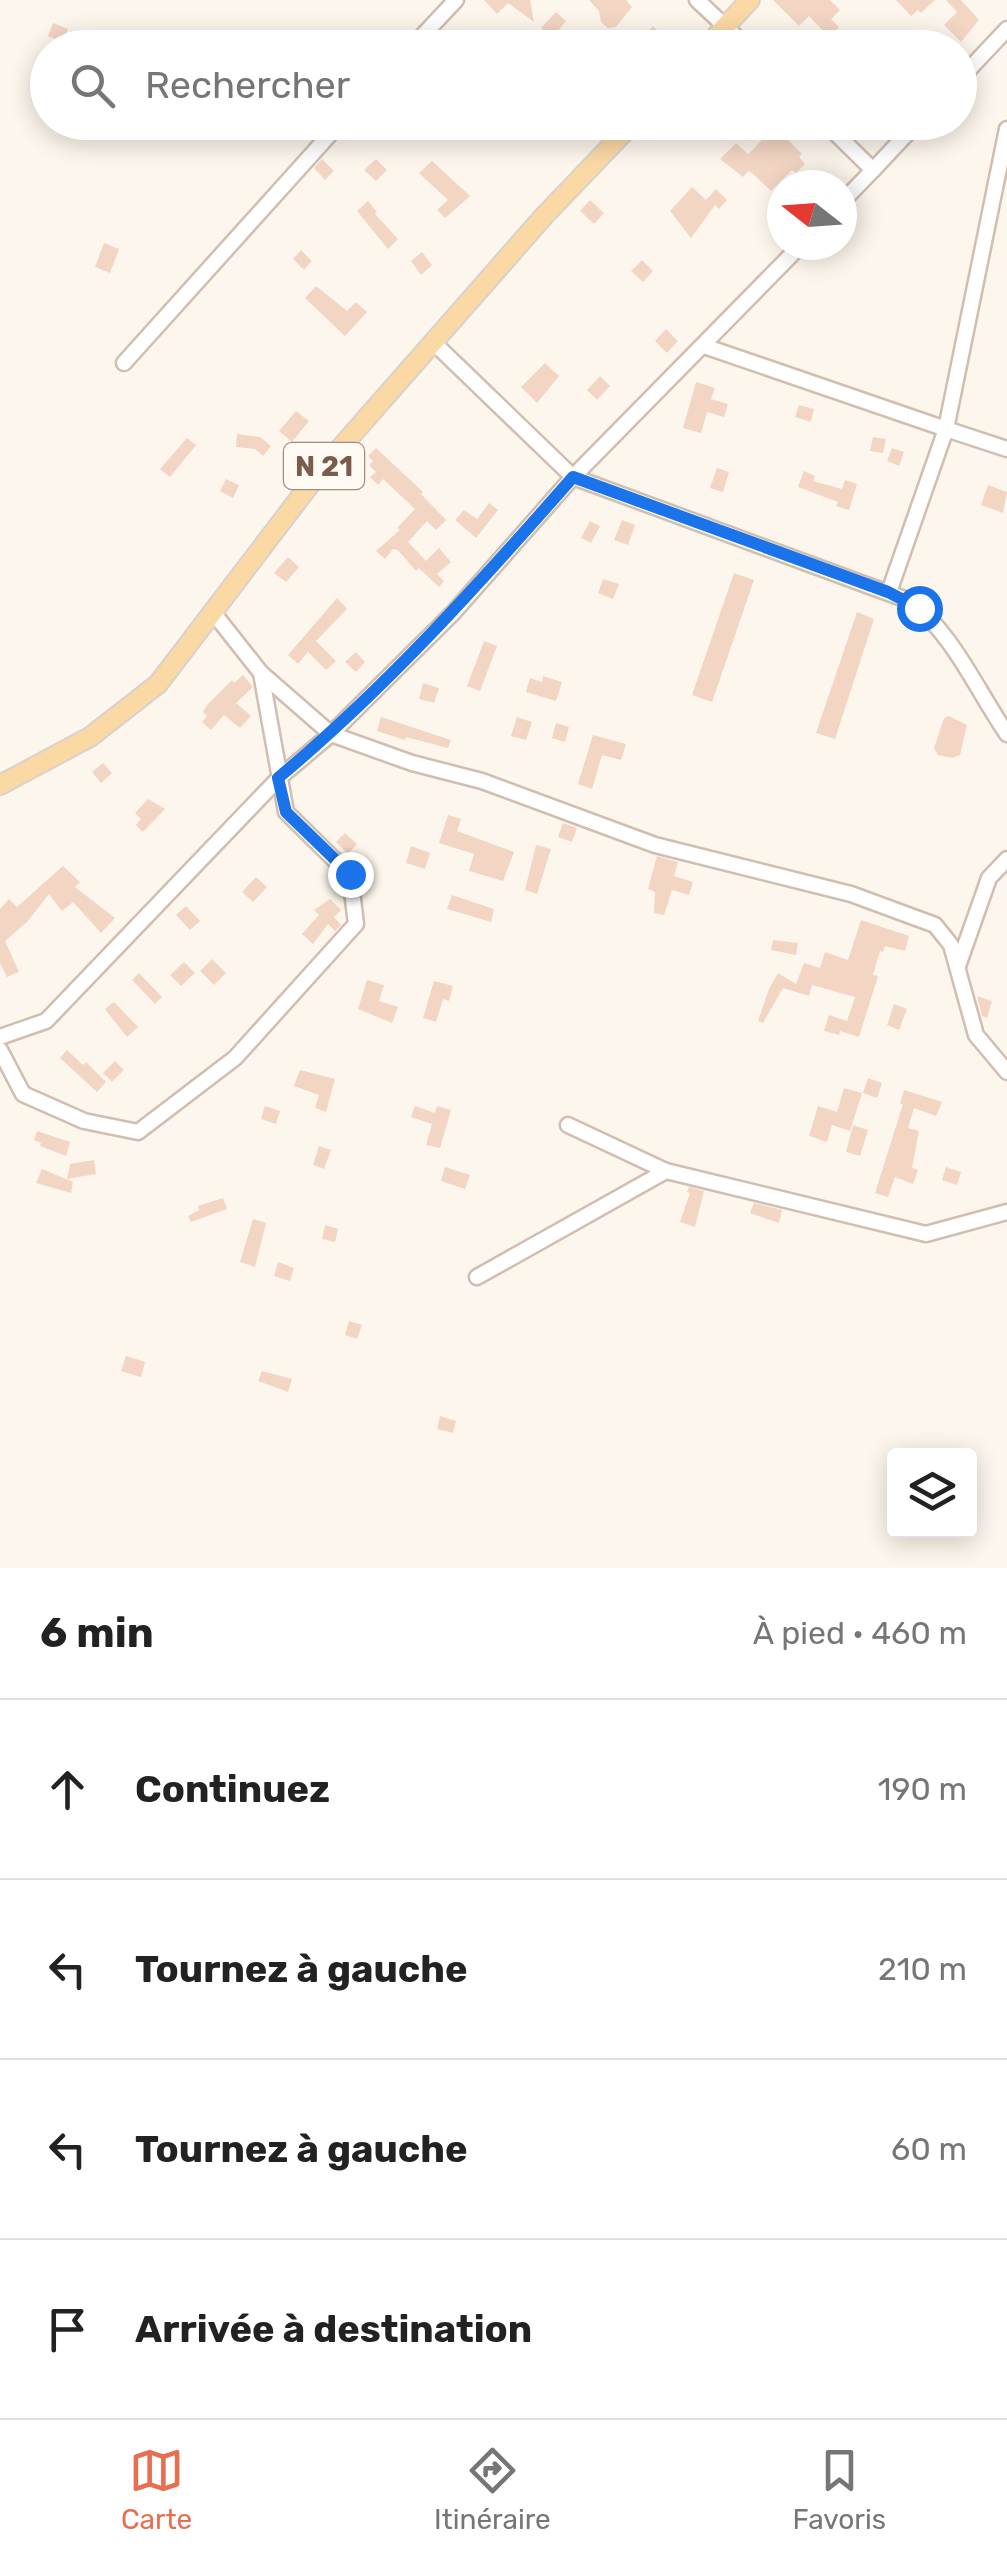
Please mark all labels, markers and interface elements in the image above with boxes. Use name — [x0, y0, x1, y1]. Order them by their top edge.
search box — [30, 30, 977, 140]
icon: search — [65, 58, 120, 113]
text: Rechercher — [145, 62, 350, 108]
north arrow — [767, 170, 857, 260]
road number: N 21 — [284, 443, 364, 489]
route start — [897, 586, 943, 632]
route end — [328, 852, 374, 898]
map controls — [887, 1448, 977, 1538]
button: layers — [887, 1448, 977, 1538]
text: 6 min — [40, 1608, 154, 1658]
text: À pied · 460 m — [753, 1614, 967, 1652]
icon: ahead — [40, 1762, 95, 1817]
text: Continuez — [135, 1766, 330, 1812]
text: 190 m — [878, 1770, 967, 1808]
icon: left — [40, 1942, 95, 1997]
text: Tournez à gauche — [135, 1946, 468, 1992]
text: 210 m — [878, 1950, 967, 1988]
icon: left — [40, 2122, 95, 2177]
text: Tournez à gauche — [135, 2126, 468, 2172]
text: 60 m — [891, 2130, 967, 2168]
icon: arrive — [40, 2302, 95, 2357]
text: Arrivée à destination — [135, 2306, 532, 2352]
tab: Carte — [121, 2443, 192, 2536]
tab: Itinéraire — [434, 2443, 551, 2536]
tab: Favoris — [793, 2443, 886, 2536]

